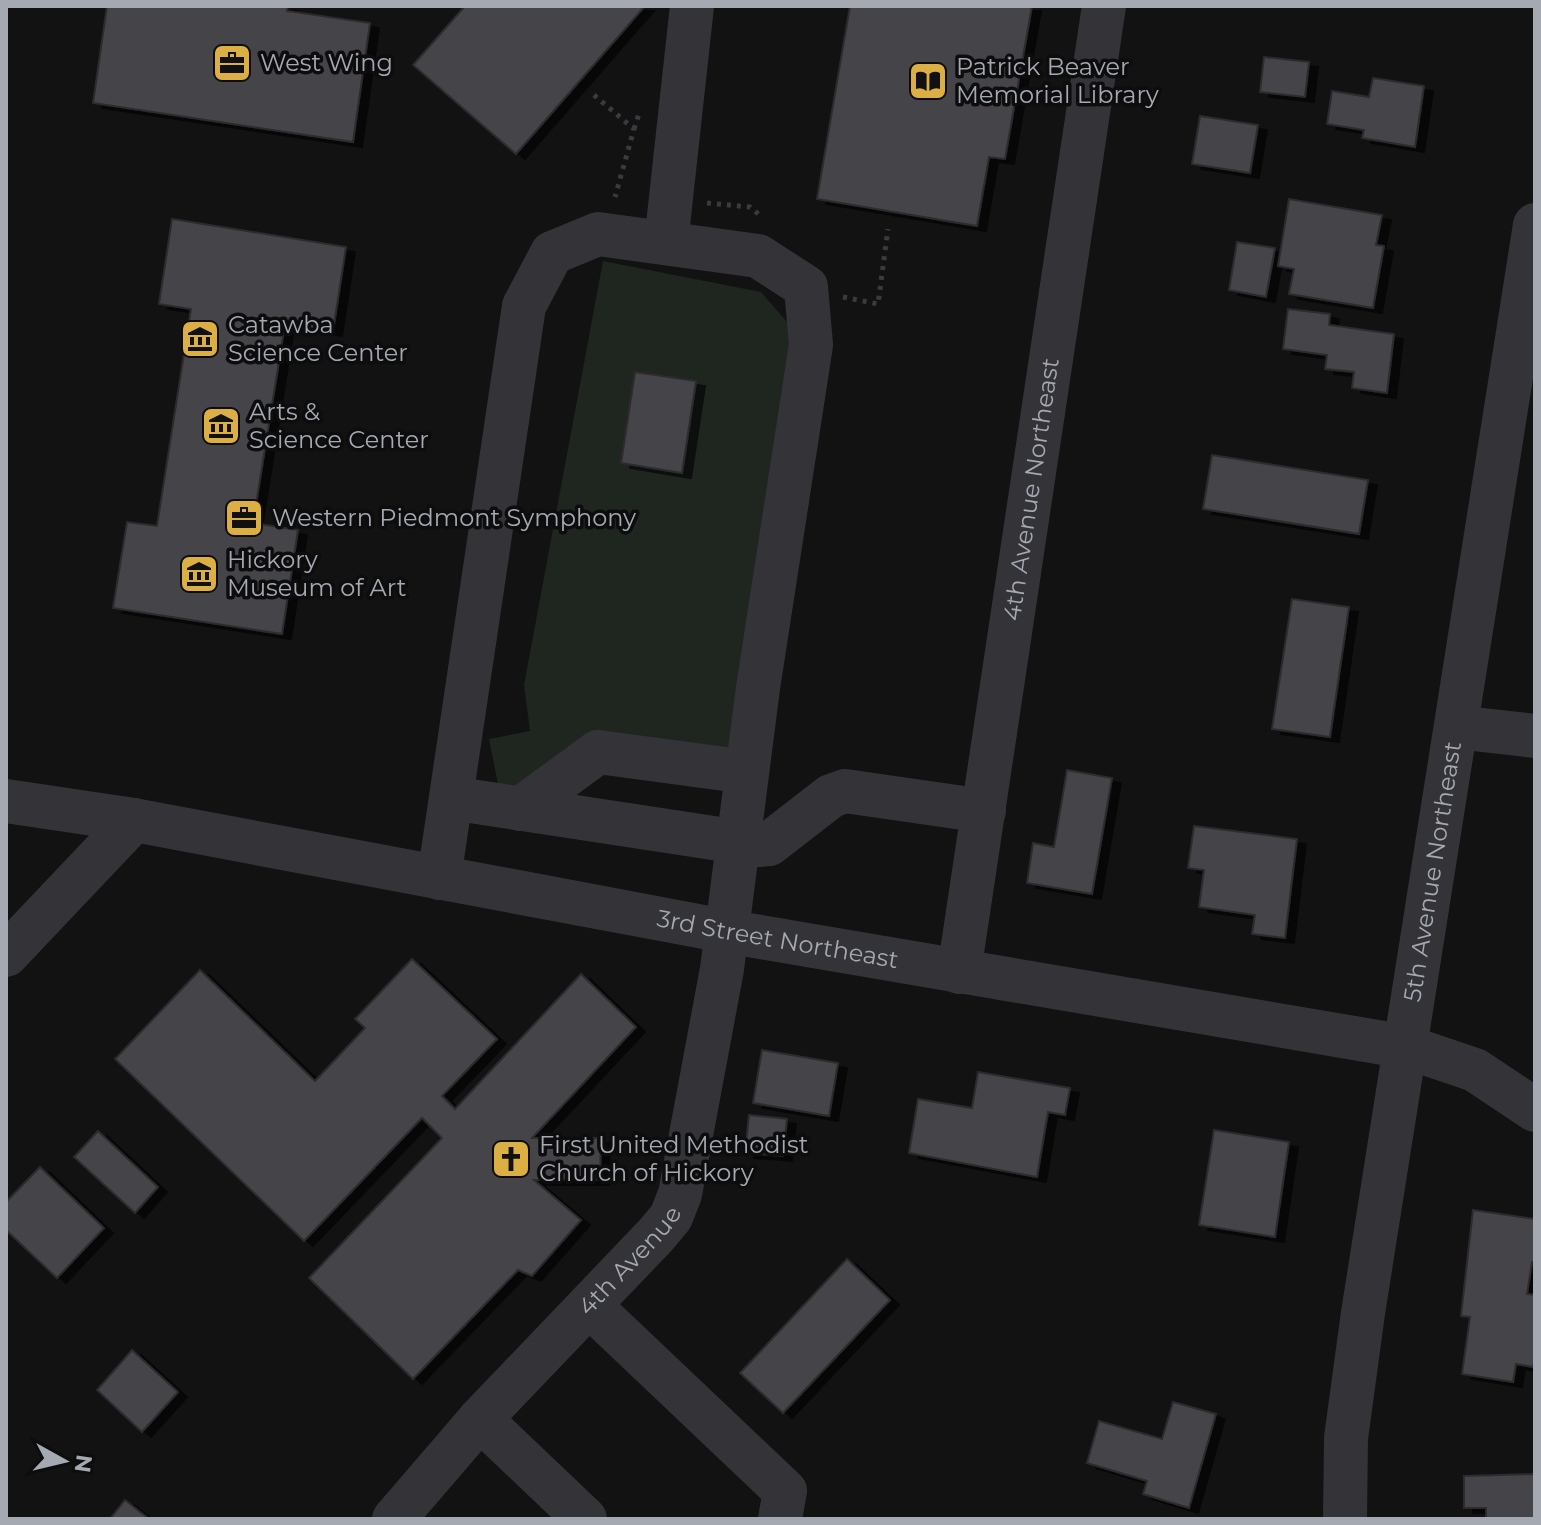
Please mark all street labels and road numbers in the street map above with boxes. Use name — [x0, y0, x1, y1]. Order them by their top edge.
street label: 4th Avenue Northeast — [997, 356, 1065, 623]
street label: 5th Avenue Northeast — [1397, 739, 1467, 1004]
street label: 3rd Street Northeast — [655, 904, 901, 974]
street label: 4th Avenue — [572, 1203, 687, 1321]

